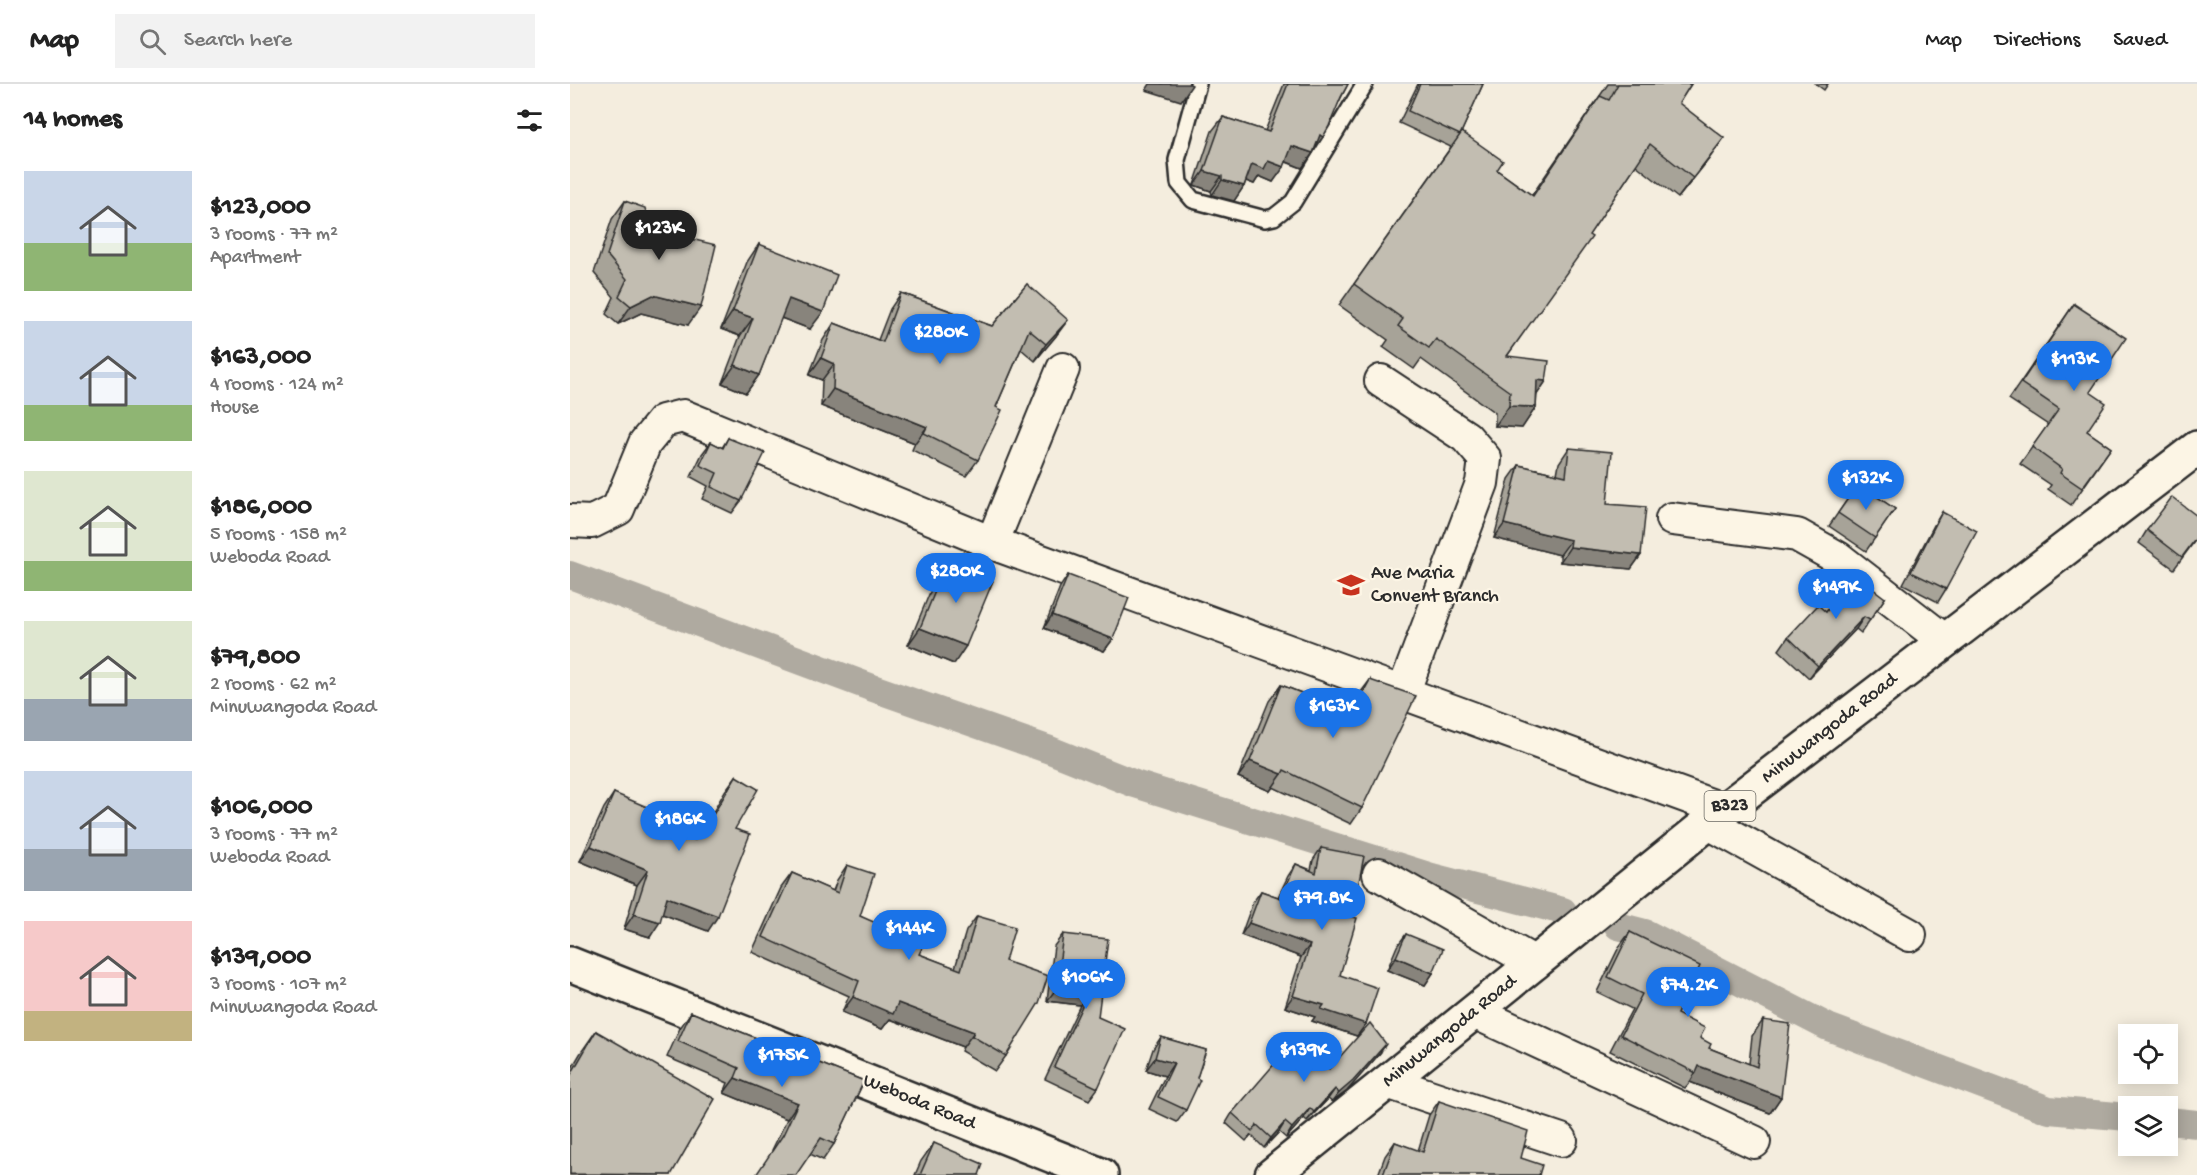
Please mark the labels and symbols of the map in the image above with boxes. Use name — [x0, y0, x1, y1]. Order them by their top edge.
pin: $123K — [617, 210, 701, 261]
pin: $280K — [898, 314, 982, 365]
pin: $113K — [2032, 341, 2116, 392]
pin: $132K — [1824, 460, 1908, 511]
pin: $280K — [914, 553, 998, 604]
place label: Ave Maria Convent Branch — [1371, 563, 1499, 609]
pin: $149K — [1794, 569, 1878, 620]
school or university icon: Ave Maria Convent Branch — [1336, 570, 1366, 600]
street label: Minuwangoda Road — [1757, 667, 1904, 789]
pin: $163K — [1291, 688, 1375, 739]
road number: B323 — [1704, 791, 1756, 821]
pin: $186K — [637, 801, 721, 852]
pin: $79.8K — [1273, 880, 1371, 931]
pin: $144K — [867, 910, 951, 961]
pin: $106K — [1044, 959, 1128, 1010]
pin: $74.2K — [1639, 967, 1737, 1018]
street label: Minuwangoda Road — [1378, 969, 1524, 1093]
pin: $139K — [1262, 1032, 1346, 1083]
pin: $175K — [740, 1037, 824, 1088]
street label: Weboda Road — [859, 1070, 981, 1137]

